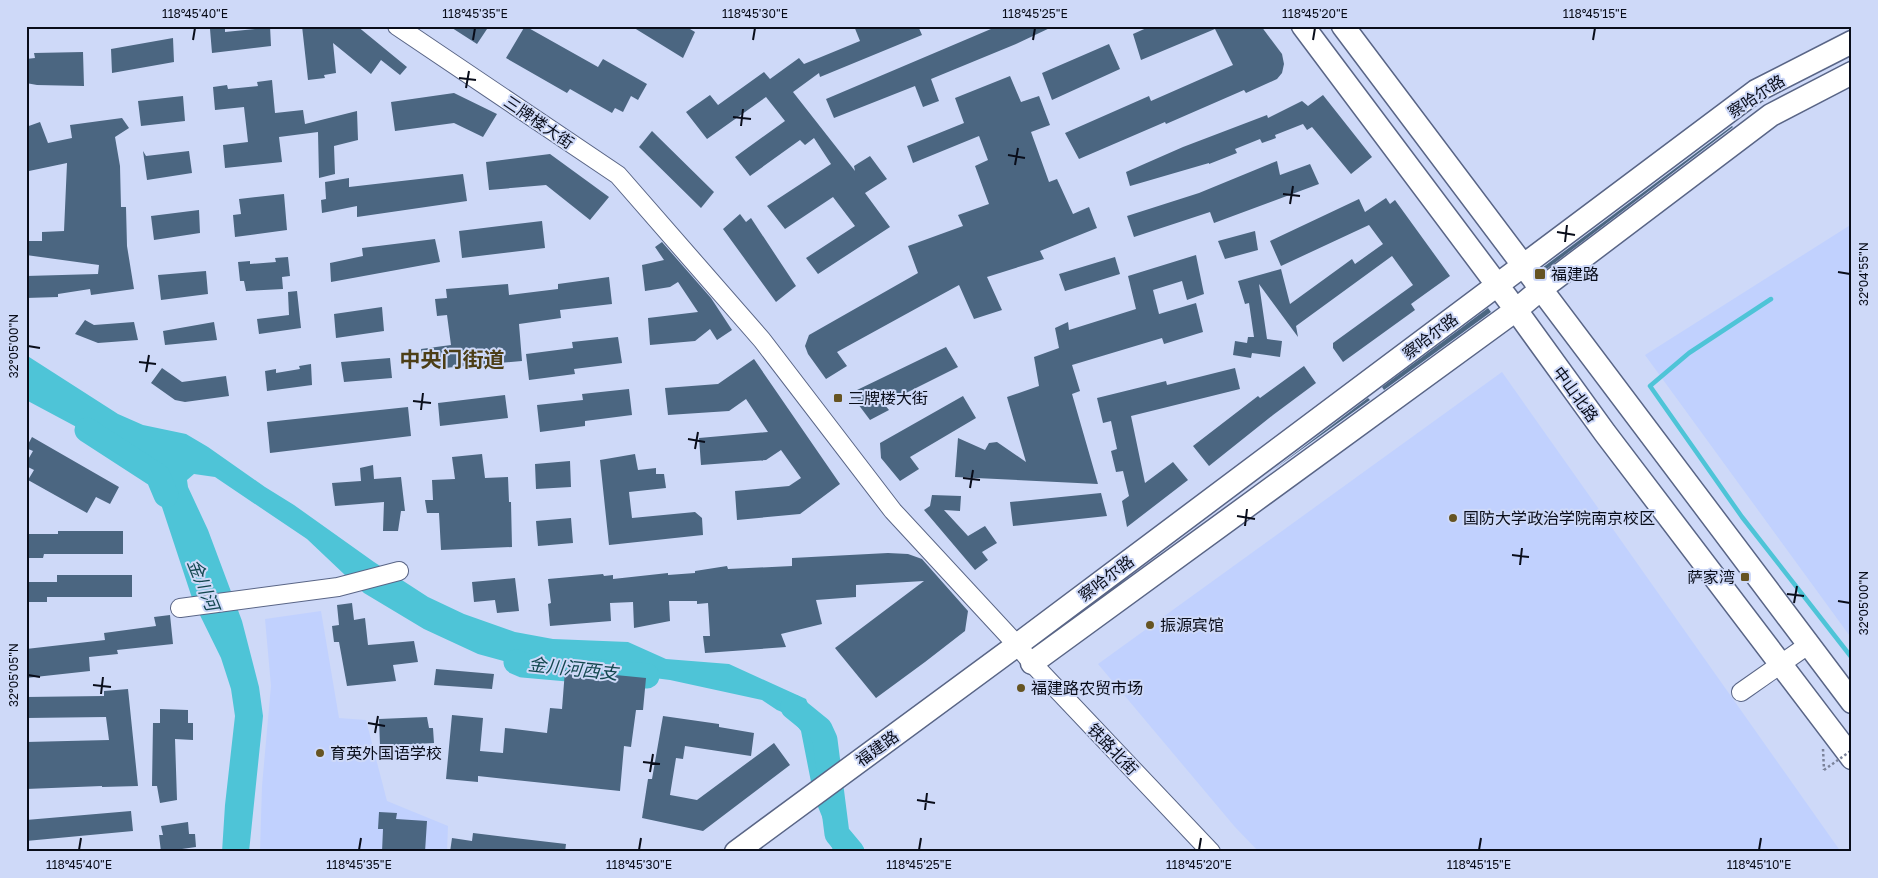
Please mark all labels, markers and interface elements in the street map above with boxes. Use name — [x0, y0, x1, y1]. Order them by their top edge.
text: 118°45'40"E — [162, 6, 228, 21]
text: 118°45'35"E — [442, 6, 508, 21]
text: 118°45'30"E — [722, 6, 788, 21]
text: 118°45'25"E — [1002, 6, 1068, 21]
text: 118°45'20"E — [1282, 6, 1348, 21]
text: 118°45'15"E — [1563, 6, 1627, 21]
street label: 察哈尔路 — [1724, 70, 1788, 122]
street label: 三牌楼大街 — [500, 91, 578, 153]
text: 32°04'55"N — [1856, 242, 1871, 306]
place label: 福建路 — [1551, 264, 1599, 284]
marker: 福建路 — [1533, 267, 1547, 281]
street label: 察哈尔路 — [1398, 309, 1462, 363]
text: 32°05'00"N — [6, 314, 21, 378]
district label: 中央门街道 — [400, 346, 505, 372]
street label: 中山北路 — [1549, 362, 1603, 426]
place label: 三牌楼大街 — [848, 388, 928, 408]
marker: 三牌楼大街 — [832, 392, 844, 404]
place label: 国防大学政治学院南京校区 — [1463, 508, 1655, 528]
marker: 国防大学政治学院南京校区 — [1447, 512, 1459, 524]
street label: 察哈尔路 — [1074, 551, 1138, 605]
water label: 金川河 — [184, 555, 225, 617]
place label: 萨家湾 — [1687, 567, 1735, 587]
marker: 萨家湾 — [1739, 571, 1751, 583]
text: 32°05'00"N — [1856, 571, 1871, 635]
place label: 振源宾馆 — [1160, 615, 1224, 635]
marker: 振源宾馆 — [1144, 619, 1156, 631]
text: 32°05'05"N — [6, 643, 21, 707]
water label: 金川河西支 — [527, 652, 621, 684]
place label: 福建路农贸市场 — [1031, 678, 1143, 698]
marker: 福建路农贸市场 — [1015, 682, 1027, 694]
street label: 铁路北街 — [1084, 719, 1142, 779]
street label: 福建路 — [852, 726, 902, 770]
place label: 育英外国语学校 — [330, 743, 442, 763]
marker: 育英外国语学校 — [314, 747, 326, 759]
text: 118°45'40"E — [46, 857, 112, 872]
text: 118°45'35"E — [326, 857, 392, 872]
text: 118°45'30"E — [606, 857, 672, 872]
text: 118°45'25"E — [886, 857, 952, 872]
text: 118°45'20"E — [1166, 857, 1232, 872]
text: 118°45'15"E — [1447, 857, 1511, 872]
text: 118°45'10"E — [1727, 857, 1791, 872]

